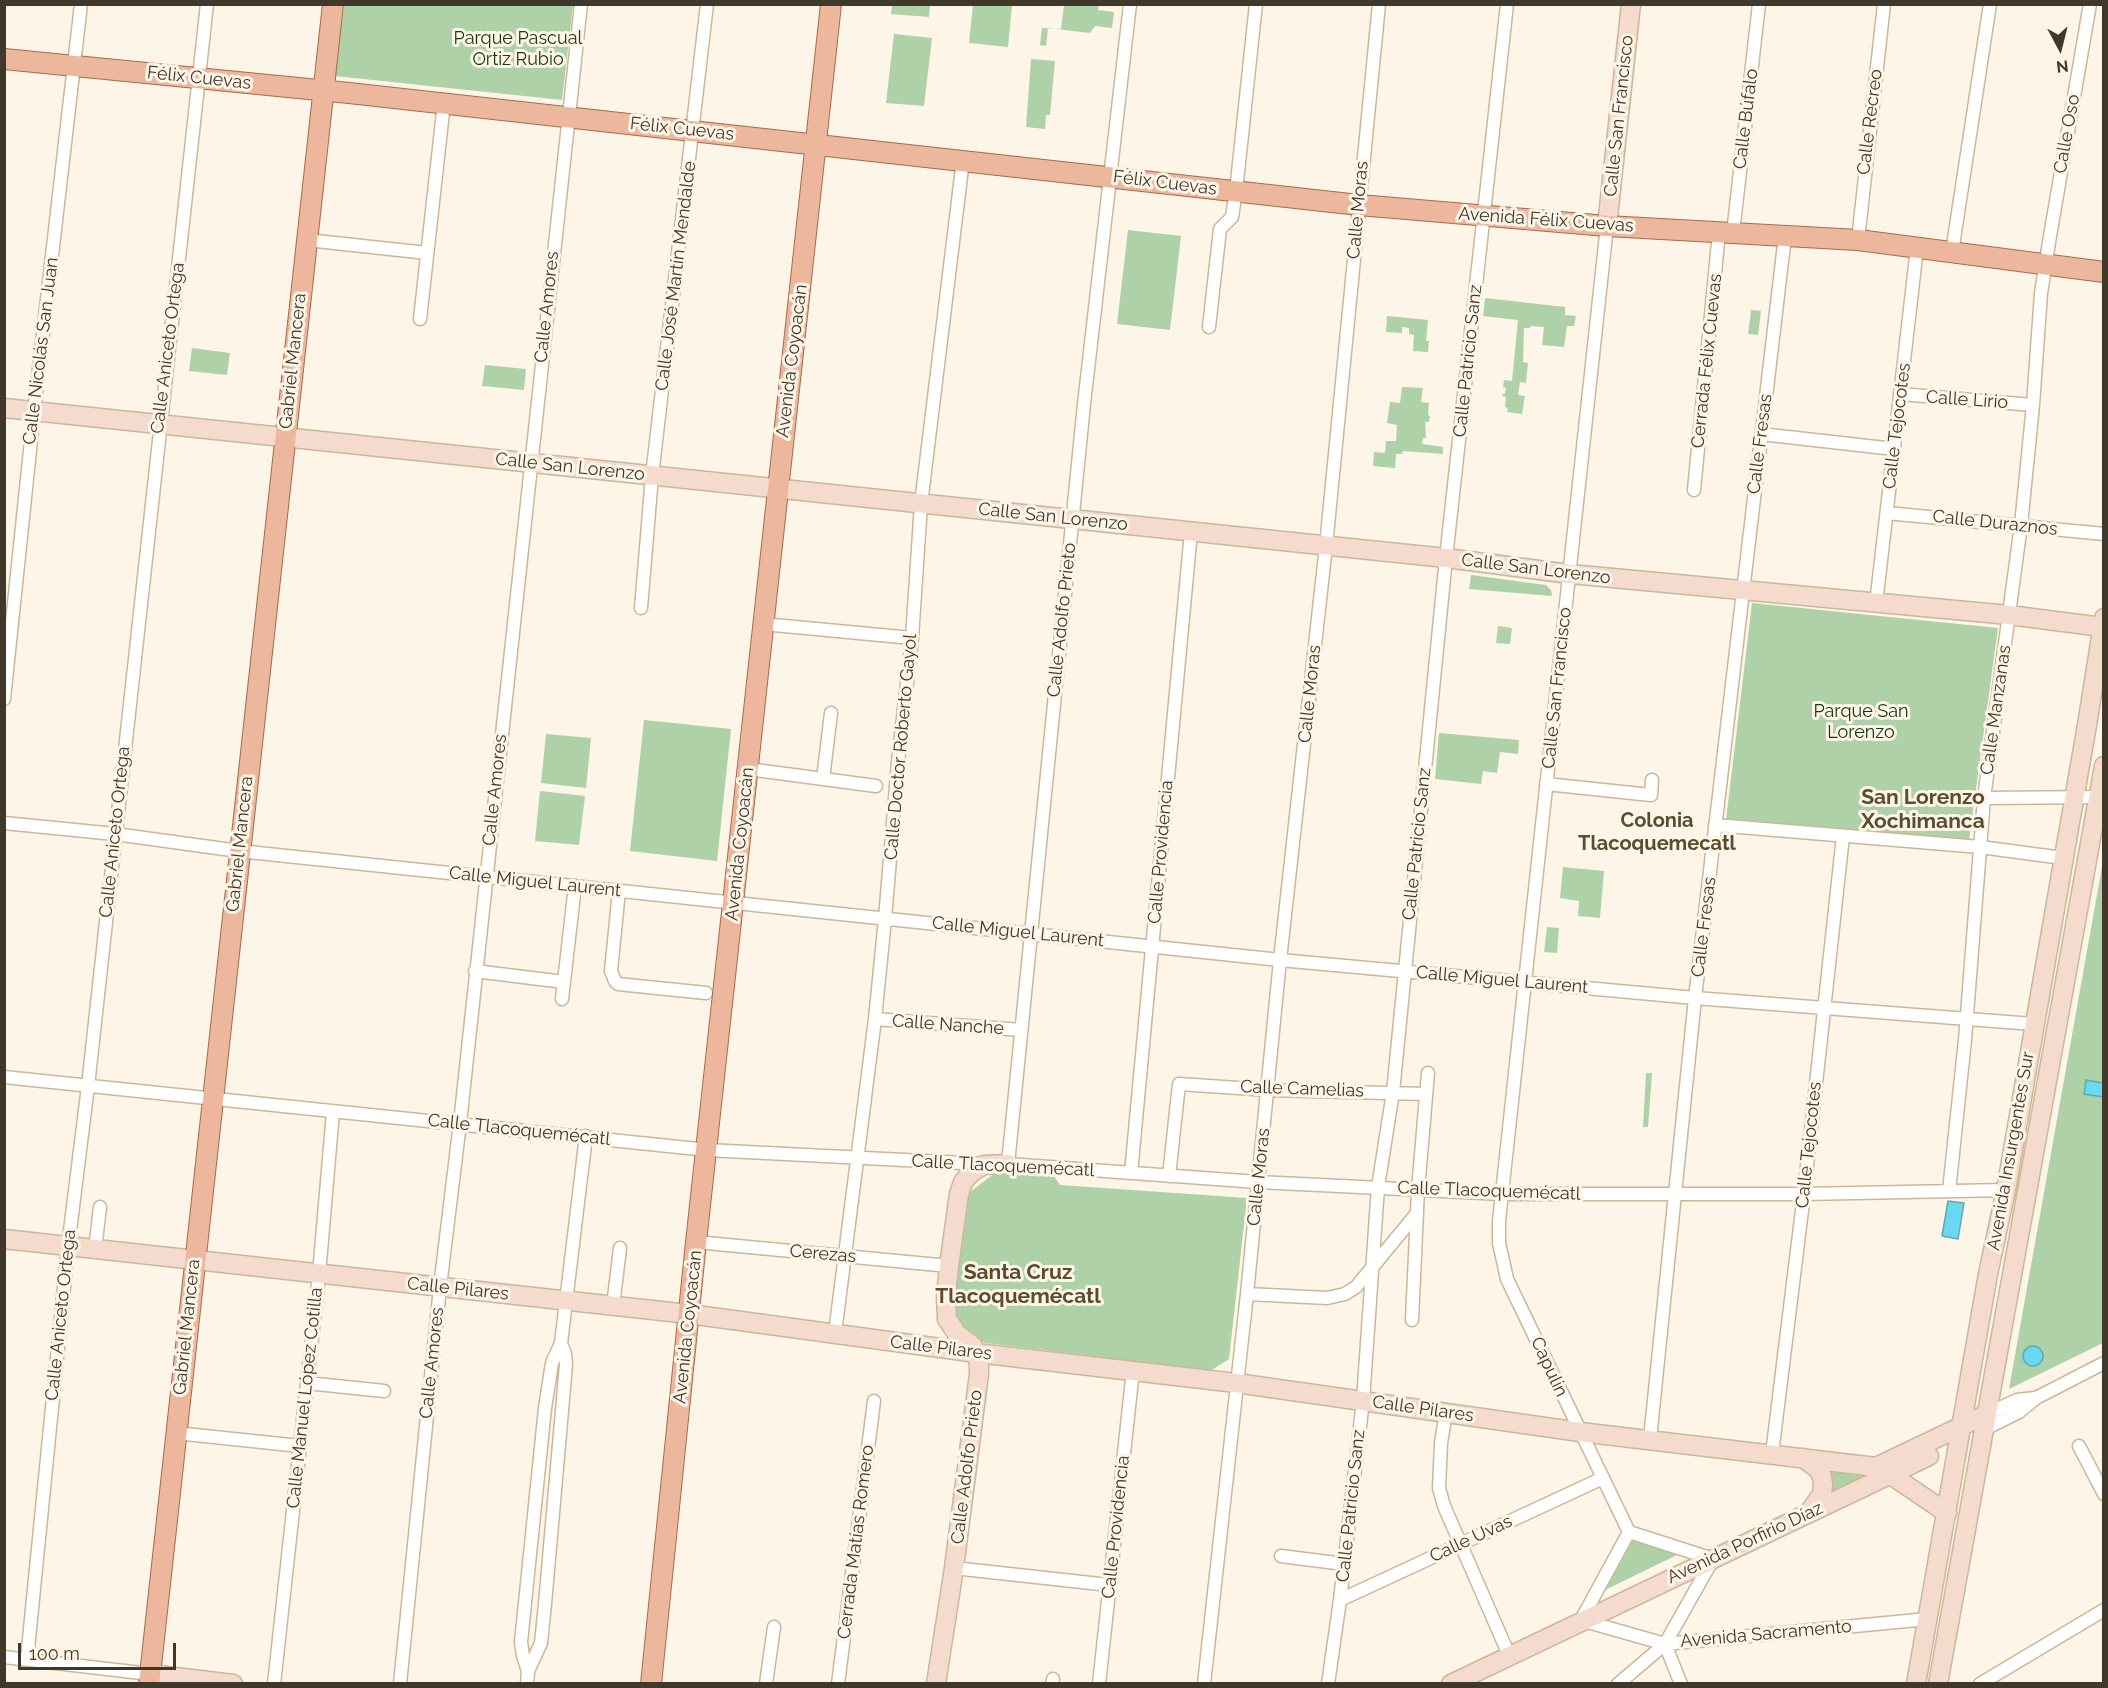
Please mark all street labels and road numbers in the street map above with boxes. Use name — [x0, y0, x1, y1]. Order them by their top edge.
street label: Calle San Francisco — [1600, 34, 1638, 198]
street label: Félix Cuevas — [146, 62, 252, 94]
street label: Calle Búfalo — [1729, 68, 1763, 170]
street label: Calle Recreo — [1853, 68, 1887, 176]
street label: Calle Oso — [2049, 93, 2085, 175]
street label: Félix Cuevas — [629, 113, 735, 145]
street label: Calle José Martín Mendalde — [651, 160, 701, 392]
street label: Calle Moras — [1343, 160, 1373, 260]
street label: Félix Cuevas — [1112, 166, 1218, 200]
street label: Avenida Félix Cuevas — [1458, 203, 1634, 237]
street label: Calle Amores — [530, 250, 564, 364]
street label: Calle Nicolás San Juan — [19, 256, 63, 446]
street label: Calle Aniceto Ortega — [147, 261, 189, 435]
street label: Cerrada Félix Cuevas — [1687, 273, 1727, 449]
street label: Avenida Coyoacán — [772, 283, 812, 439]
street label: Calle Patricio Sanz — [1449, 284, 1487, 438]
street label: Gabriel Mancera — [275, 292, 311, 430]
street label: Calle Tejocotes — [1879, 362, 1915, 490]
street label: Calle Lirio — [1925, 386, 2009, 414]
street label: Calle Fresas — [1743, 393, 1777, 495]
street label: Calle San Lorenzo — [494, 448, 646, 486]
street label: Calle San Lorenzo — [977, 498, 1129, 536]
street label: Calle Duraznos — [1931, 506, 2059, 540]
street label: Calle Adolfo Prieto — [1043, 542, 1081, 698]
street label: Calle San Lorenzo — [1460, 549, 1612, 589]
street label: Calle San Francisco — [1538, 606, 1576, 770]
street label: Calle Doctor Roberto Gayol — [880, 633, 922, 861]
street label: Calle Moras — [1294, 644, 1326, 744]
street label: Calle Manzanas — [1976, 644, 2016, 776]
street label: Calle Amores — [478, 733, 512, 847]
street label: Calle Aniceto Ortega — [95, 745, 135, 919]
street label: Avenida Coyoacán — [721, 766, 759, 922]
street label: Calle Patricio Sanz — [1398, 767, 1436, 921]
street label: Gabriel Mancera — [222, 775, 258, 913]
street label: Calle Providencia — [1144, 779, 1178, 925]
street label: Calle Miguel Laurent — [448, 862, 622, 902]
street label: Calle Fresas — [1687, 876, 1721, 978]
street label: Calle Miguel Laurent — [931, 912, 1105, 952]
street label: Calle Miguel Laurent — [1415, 962, 1589, 998]
street label: Calle Nanche — [891, 1010, 1005, 1040]
street label: Avenida Insurgentes Sur — [1983, 1050, 2039, 1252]
street label: Calle Camelias — [1240, 1076, 1364, 1102]
street label: Calle Tejocotes — [1792, 1081, 1826, 1209]
street label: Calle Tlacoquemécatl — [427, 1110, 611, 1150]
street label: Calle Moras — [1243, 1127, 1275, 1227]
street label: Calle Tlacoquemécatl — [911, 1150, 1095, 1182]
street label: Calle Tlacoquemécatl — [1397, 1177, 1581, 1205]
street label: Calle Aniceto Ortega — [41, 1228, 81, 1402]
street label: Cerezas — [789, 1240, 857, 1268]
street label: Avenida Coyoacán — [669, 1249, 707, 1405]
street label: Gabriel Mancera — [169, 1258, 205, 1396]
street label: Calle Pilares — [406, 1273, 510, 1305]
street label: Calle Manuel López Cotilla — [283, 1286, 327, 1510]
street label: Calle Amores — [415, 1306, 449, 1420]
street label: Calle Pilares — [889, 1331, 993, 1365]
street label: Capulin — [1526, 1334, 1572, 1400]
street label: Calle Adolfo Prieto — [947, 1389, 987, 1545]
street label: Calle Pilares — [1371, 1391, 1475, 1427]
street label: Calle Patricio Sanz — [1332, 1429, 1370, 1583]
street label: Cerrada Matías Romero — [833, 1444, 879, 1640]
street label: Calle Providencia — [1098, 1454, 1134, 1600]
street label: Avenida Porfirio Díaz — [1664, 1497, 1826, 1589]
street label: Calle Uvas — [1426, 1510, 1516, 1568]
street label: Avenida Sacramento — [1679, 1616, 1853, 1652]

